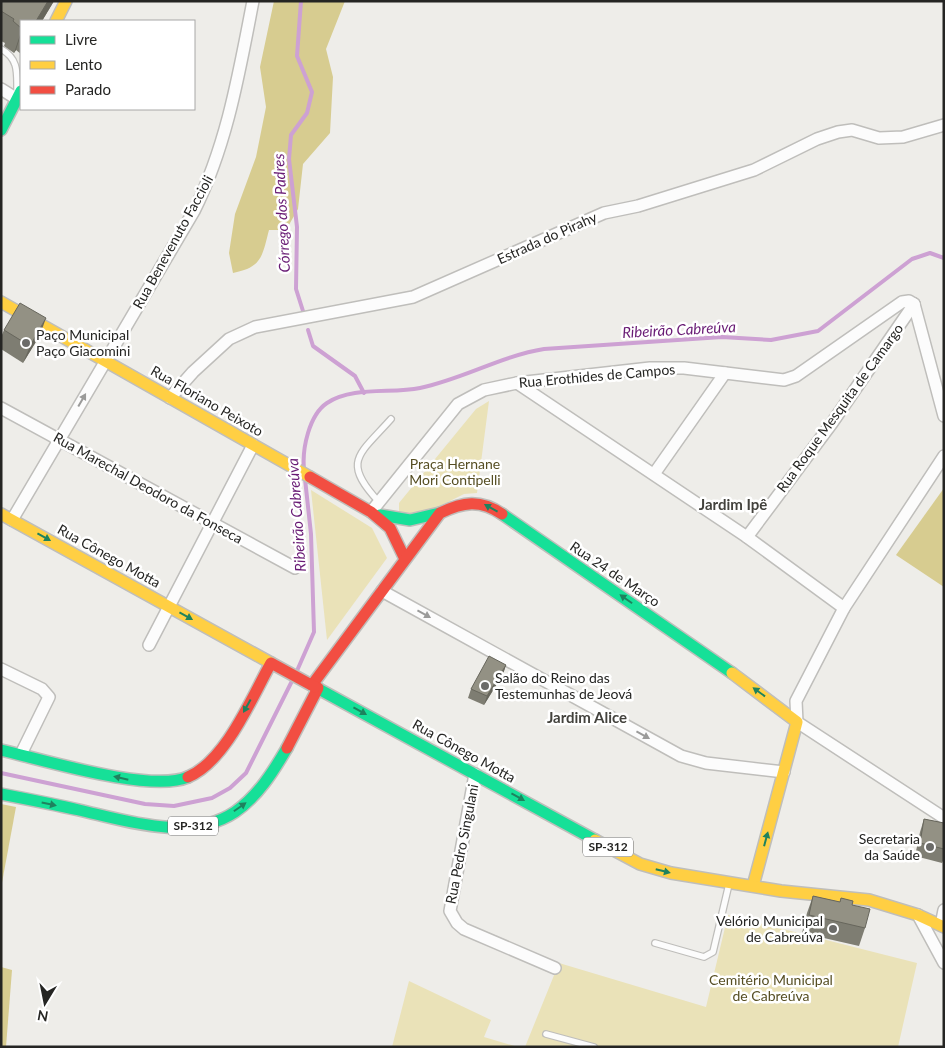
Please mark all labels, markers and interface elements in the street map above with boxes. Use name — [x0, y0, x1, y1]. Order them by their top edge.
legend — [20, 20, 195, 110]
text: Livre — [65, 30, 97, 48]
text: Lento — [65, 55, 102, 73]
text: Parado — [65, 80, 111, 98]
water label: Córrego dos Padres — [269, 153, 293, 273]
street label: Rua Benevenuto Faccioli — [129, 172, 216, 311]
street label: Estrada do Pirahy — [494, 208, 600, 267]
water label: Ribeirão Cabreúva — [622, 317, 737, 341]
street label: Rua Roque Mesquita de Camargo — [773, 320, 907, 495]
place label: Paço Municipal Paço Giacomini — [36, 326, 130, 359]
marker: Paço Municipal Paço Giacomini — [20, 337, 32, 349]
street label: Rua Erothides de Campos — [518, 360, 676, 391]
street label: Rua Floriano Peixoto — [148, 362, 266, 440]
one-way arrow — [78, 393, 86, 408]
street label: Rua Marechal Deodoro da Fonseca — [51, 428, 246, 547]
park label: Praça Hernane Mori Contipelli — [409, 455, 501, 488]
water label: Ribeirão Cabreúva — [283, 457, 309, 572]
district label: Jardim Ipê — [699, 495, 767, 513]
one-way arrow — [485, 503, 498, 512]
street label: Rua Cônego Motta — [55, 520, 164, 591]
one-way arrow — [37, 533, 51, 542]
street label: Rua 24 de Março — [567, 537, 663, 610]
one-way arrow — [619, 594, 633, 604]
one-way arrow — [417, 610, 432, 618]
one-way arrow — [179, 612, 193, 620]
place label: Salão do Reino das Testemunhas de Jeová — [495, 669, 632, 702]
marker: Salão do Reino das Testemunhas de Jeová — [479, 680, 491, 692]
one-way arrow — [752, 687, 766, 697]
one-way arrow — [243, 698, 251, 713]
one-way arrow — [353, 707, 368, 715]
district label: Jardim Alice — [547, 708, 627, 726]
street label: Rua Cônego Motta — [410, 715, 519, 786]
one-way arrow — [636, 731, 651, 739]
one-way arrow — [114, 774, 129, 782]
street label: Rua Pedro Singulani — [442, 783, 481, 905]
one-way arrow — [512, 793, 525, 802]
one-way arrow — [41, 800, 57, 808]
one-way arrow — [233, 802, 247, 812]
road number: SP-312 — [168, 816, 218, 836]
place label: Secretaria da Saúde — [859, 830, 920, 863]
one-way arrow — [762, 831, 770, 846]
road number: SP-312 — [583, 838, 633, 856]
marker: Secretaria da Saúde — [924, 841, 936, 853]
one-way arrow — [655, 867, 670, 875]
place label: Velório Municipal de Cabreúva — [716, 912, 823, 945]
marker: Velório Municipal de Cabreúva — [827, 923, 839, 935]
park label: Cemitério Municipal de Cabreúva — [709, 971, 833, 1004]
north arrow — [20, 978, 70, 1028]
text: N — [36, 1007, 49, 1026]

